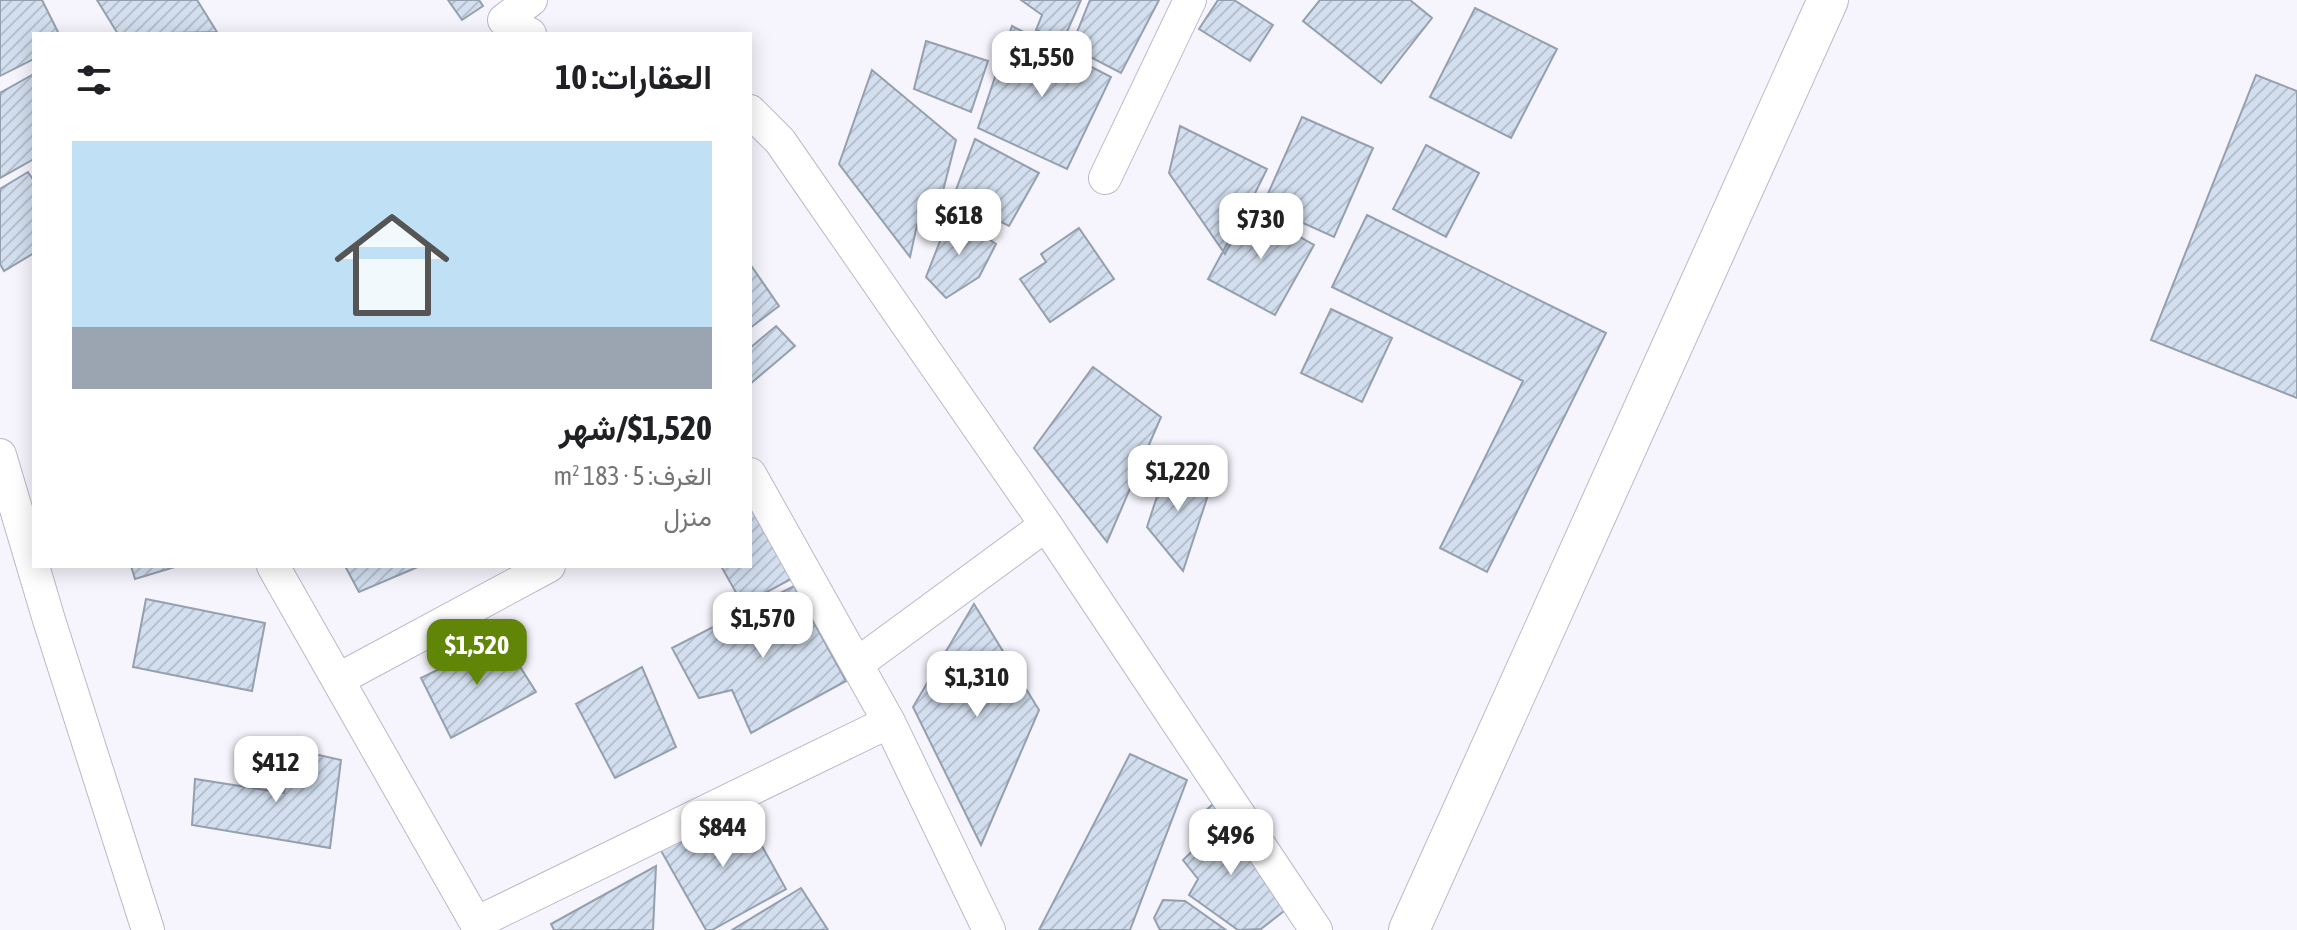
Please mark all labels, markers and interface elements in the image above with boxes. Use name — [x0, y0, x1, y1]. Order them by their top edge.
pin: $1,550 — [977, 31, 1107, 99]
text: $1,550 — [1010, 42, 1074, 72]
text: العقارات: 10 — [555, 57, 712, 96]
icon: filters — [72, 58, 116, 102]
pin: $618 — [912, 189, 1006, 257]
icon: home — [320, 193, 464, 337]
pin: $730 — [1214, 193, 1308, 261]
text: $618 — [935, 200, 983, 230]
text: $730 — [1237, 204, 1285, 234]
text: $1,520/شهر — [559, 408, 712, 447]
pin: $1,220 — [1113, 445, 1243, 513]
text: $1,220 — [1146, 456, 1210, 486]
text: الغرف: 5 · 183 m² — [553, 461, 712, 491]
text: منزل — [663, 502, 712, 532]
pin: $1,570 — [698, 592, 828, 660]
text: $1,570 — [731, 603, 795, 633]
pin: $1,520 — [412, 619, 542, 687]
text: $1,520 — [445, 630, 509, 660]
pin: $1,310 — [912, 651, 1042, 719]
text: $1,310 — [945, 662, 1009, 692]
pin: $412 — [229, 736, 323, 804]
text: $412 — [252, 747, 300, 777]
pin: $844 — [676, 801, 770, 869]
pin: $496 — [1184, 809, 1278, 877]
text: $844 — [699, 812, 747, 842]
text: $496 — [1207, 820, 1255, 850]

